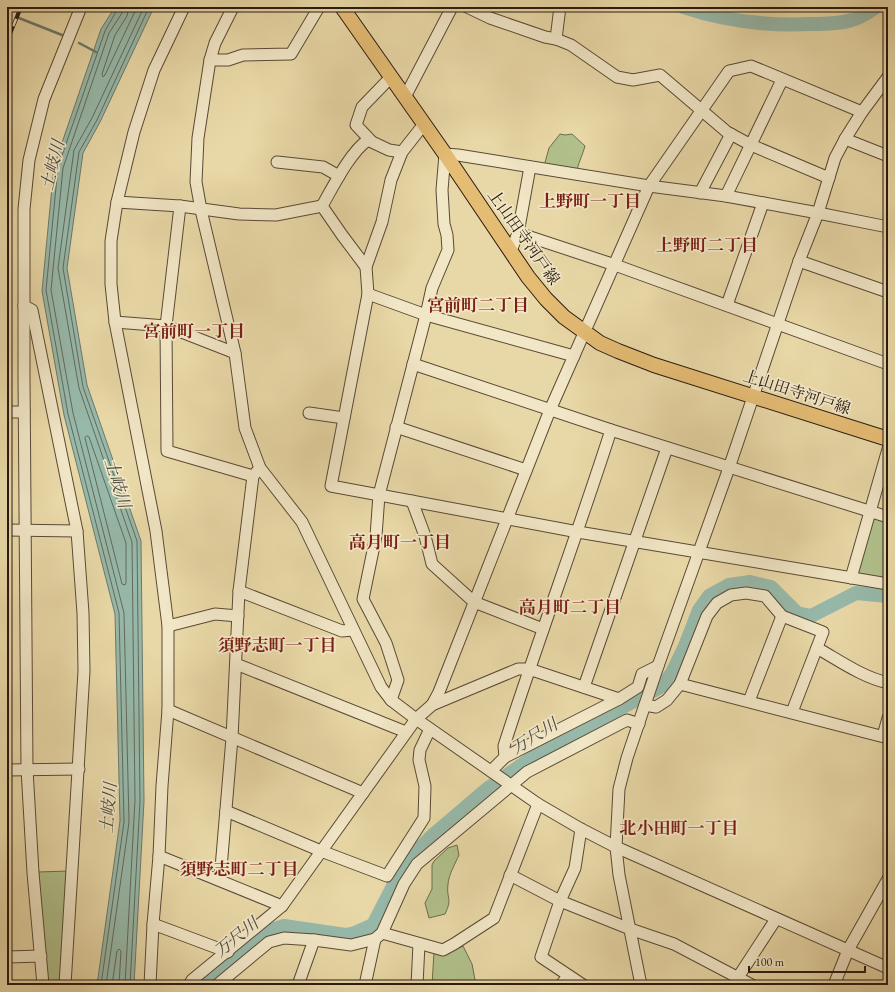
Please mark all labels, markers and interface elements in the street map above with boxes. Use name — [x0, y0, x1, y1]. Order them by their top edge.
water label: 土岐川 — [35, 136, 69, 192]
street label: 上山田寺河戸線 — [483, 185, 565, 289]
district label: 上野町一丁目 — [539, 190, 641, 212]
district label: 上野町二丁目 — [656, 234, 758, 256]
district label: 宮前町二丁目 — [427, 294, 529, 316]
district label: 宮前町一丁目 — [143, 320, 245, 342]
street label: 上山田寺河戸線 — [740, 365, 854, 419]
water label: 土岐川 — [100, 455, 137, 513]
district label: 高月町一丁目 — [349, 531, 451, 553]
district label: 高月町二丁目 — [519, 596, 621, 618]
district label: 須野志町一丁目 — [218, 634, 337, 656]
water label: 万尺川 — [507, 712, 563, 759]
water label: 土岐川 — [95, 780, 121, 834]
district label: 北小田町一丁目 — [620, 817, 739, 839]
district label: 須野志町二丁目 — [180, 858, 299, 880]
water label: 万尺川 — [209, 911, 264, 962]
scale bar — [749, 948, 865, 974]
text: 100 m — [755, 954, 785, 970]

